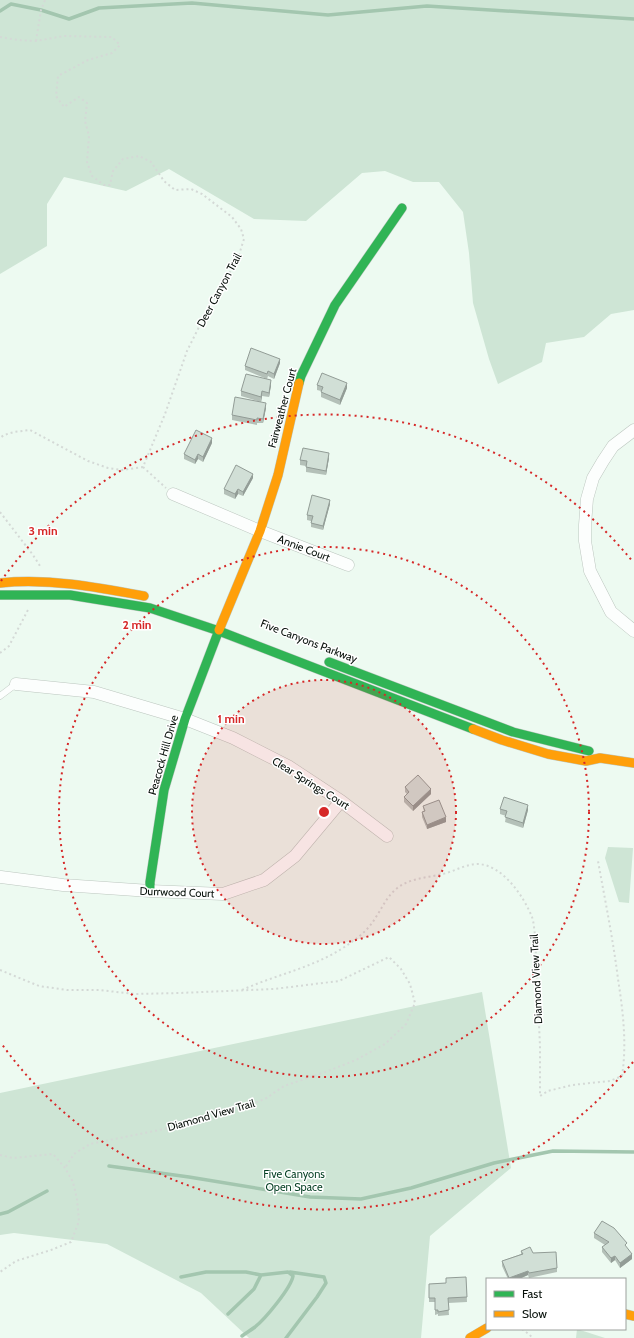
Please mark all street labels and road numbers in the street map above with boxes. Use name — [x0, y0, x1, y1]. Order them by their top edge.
street label: Deer Canyon Trail — [194, 250, 245, 329]
street label: Fairweather Court — [265, 366, 299, 449]
street label: Annie Court — [276, 532, 333, 565]
street label: Five Canyons Parkway — [259, 616, 360, 666]
street label: Peacock Hill Drive — [145, 713, 181, 797]
street label: Clear Springs Court — [270, 754, 353, 813]
street label: Durrwood Court — [139, 884, 215, 900]
street label: Diamond View Trail — [527, 933, 545, 1024]
street label: Diamond View Trail — [166, 1096, 257, 1134]

